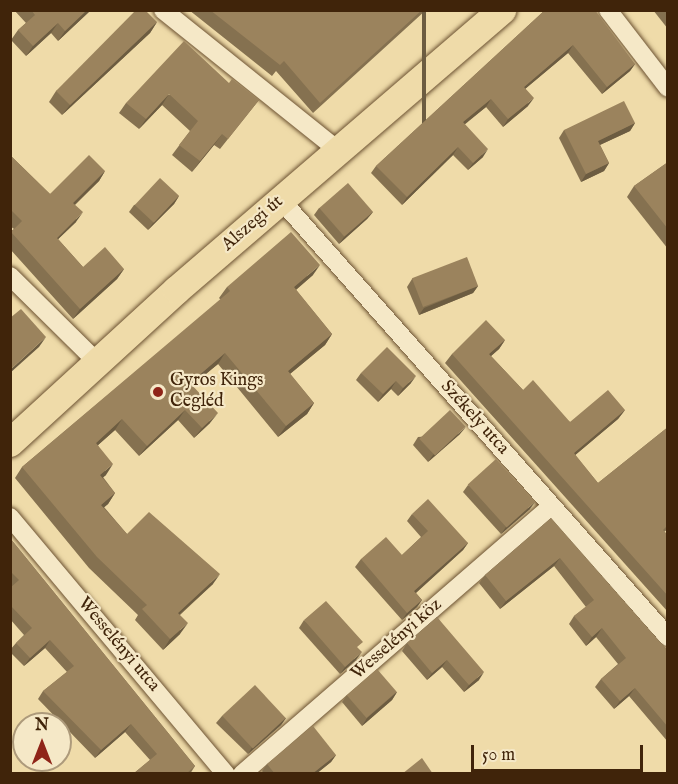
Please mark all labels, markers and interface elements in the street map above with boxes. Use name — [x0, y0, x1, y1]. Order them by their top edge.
street label: Alszegi út — [218, 192, 288, 256]
place label: Gyros Kings Cegléd — [170, 371, 263, 413]
street label: Székely utca — [435, 377, 513, 459]
marker: Gyros Kings Cegléd — [151, 385, 165, 399]
street label: Wesselényi utca — [72, 593, 164, 697]
street label: Wesselényi köz — [347, 595, 447, 685]
north arrow — [12, 712, 72, 772]
text: N — [35, 716, 49, 736]
scale bar — [474, 733, 646, 771]
text: 50 m — [482, 744, 515, 767]

